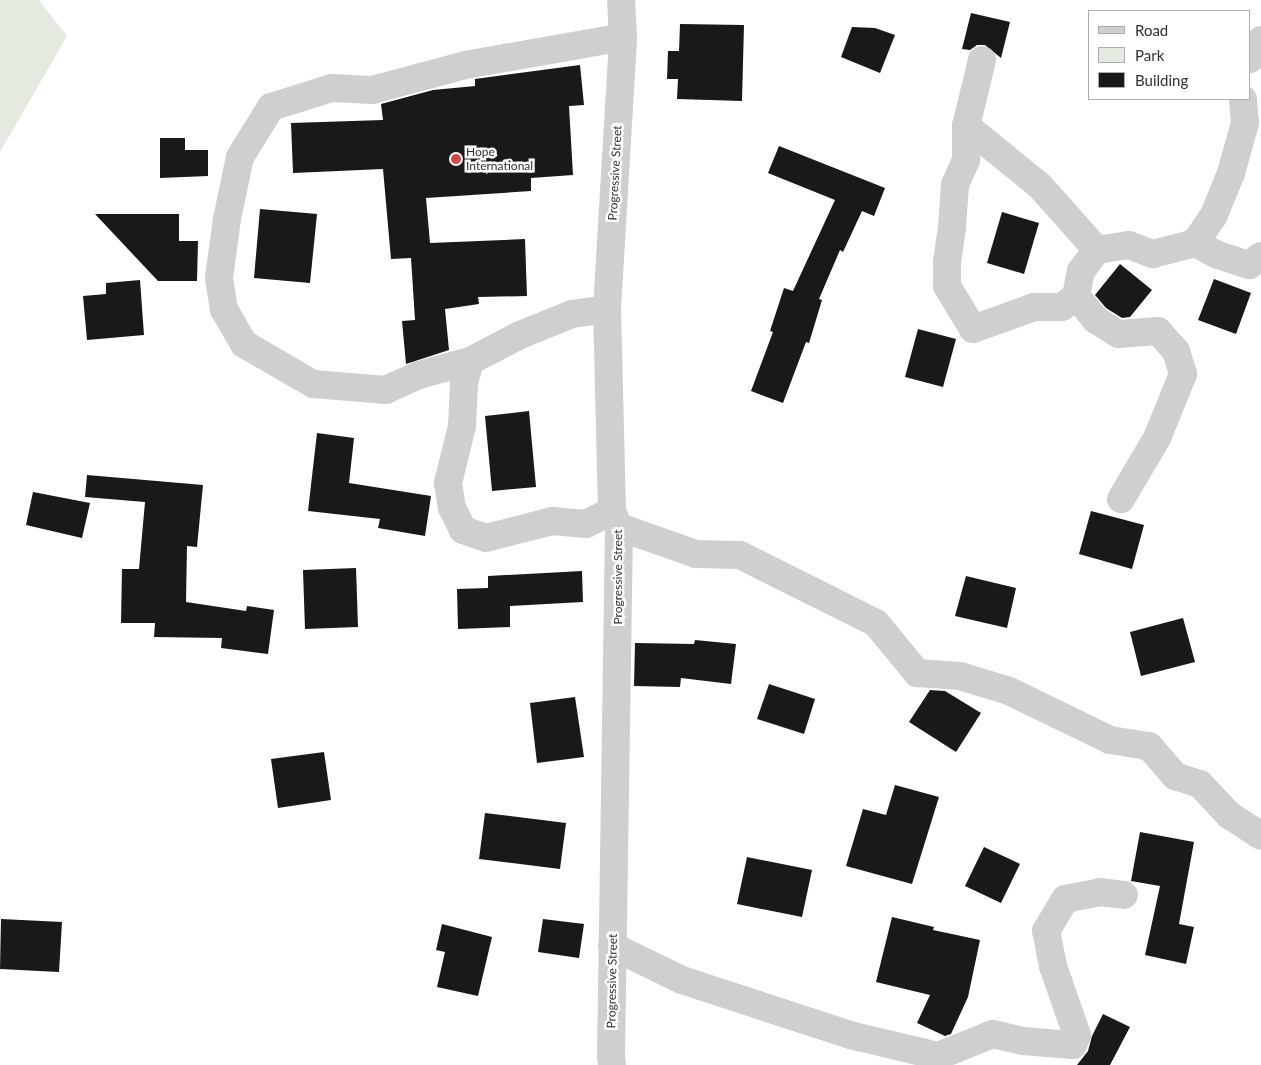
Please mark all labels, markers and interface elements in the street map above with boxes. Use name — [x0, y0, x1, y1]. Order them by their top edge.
legend — [1088, 10, 1251, 100]
text: Road — [1135, 21, 1168, 39]
text: Park — [1135, 46, 1164, 64]
text: Building — [1135, 71, 1188, 89]
street label: Progressive Street — [605, 125, 625, 221]
place label: Hope International — [466, 145, 533, 173]
marker: Hope International — [450, 153, 462, 165]
street label: Progressive Street — [611, 530, 625, 624]
street label: Progressive Street — [604, 933, 620, 1029]

